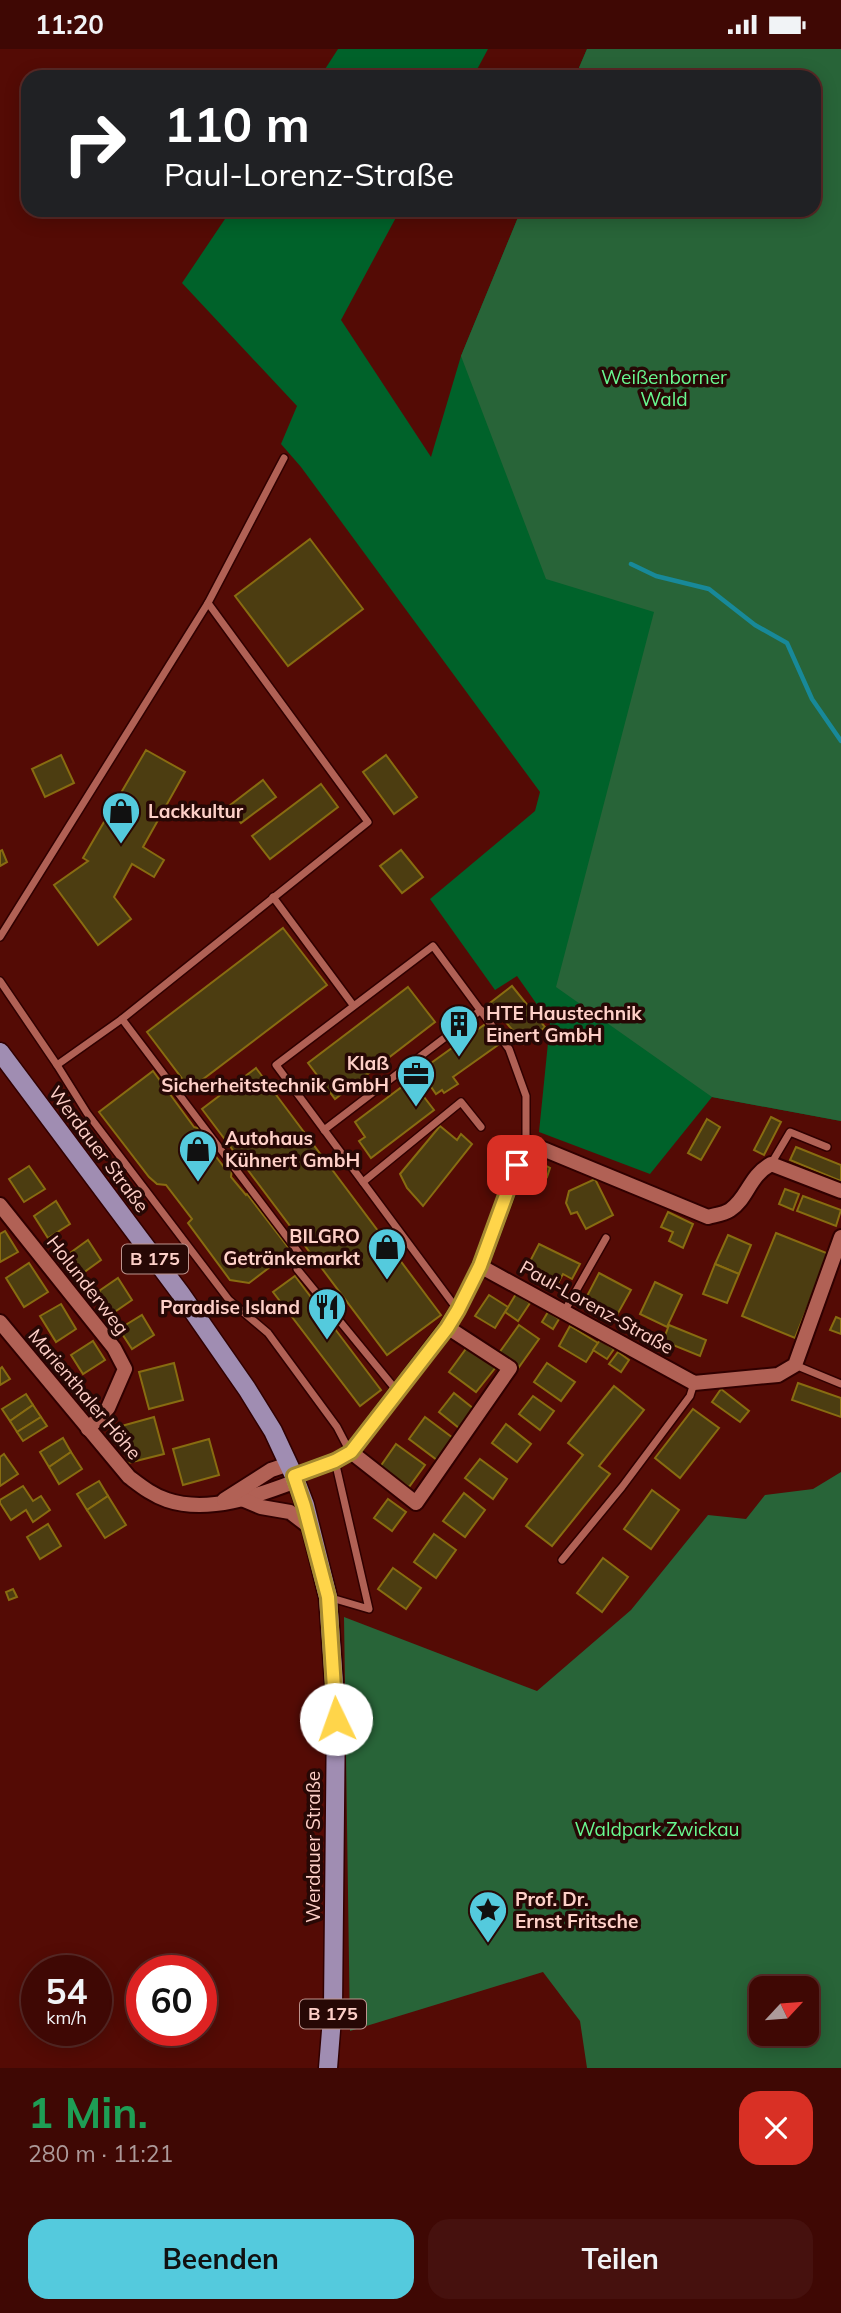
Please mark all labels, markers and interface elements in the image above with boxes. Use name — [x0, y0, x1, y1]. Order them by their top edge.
text: 11:20 — [35, 8, 104, 41]
text: 110 m — [164, 93, 310, 154]
icon: right — [49, 98, 140, 189]
text: Paul-Lorenz-Straße — [164, 154, 454, 194]
park label: Weißenborner Wald — [601, 365, 727, 411]
shop icon: Lackkultur — [100, 790, 142, 845]
place label: Lackkultur — [148, 799, 244, 823]
place label: HTE Haustechnik Einert GmbH — [486, 1001, 642, 1047]
building icon: HTE Haustechnik Einert GmbH — [438, 1003, 480, 1058]
place label: Klaß Sicherheitstechnik GmbH — [161, 1051, 389, 1097]
office icon: Klaß Sicherheitstechnik GmbH — [395, 1053, 437, 1108]
street label: Werdauer Straße — [44, 1081, 154, 1217]
place label: Autohaus Kühnert GmbH — [225, 1126, 360, 1172]
shop icon: Autohaus Kühnert GmbH — [177, 1128, 219, 1183]
pin — [487, 1135, 547, 1195]
icon: arrive — [498, 1146, 536, 1184]
place label: BILGRO Getränkemarkt — [223, 1224, 360, 1270]
shop icon: BILGRO Getränkemarkt — [366, 1226, 408, 1281]
street label: Holunderweg — [42, 1231, 134, 1339]
road number: B 175 — [122, 1245, 188, 1273]
street label: Paul-Lorenz-Straße — [516, 1255, 678, 1359]
restaurant icon: Paradise Island — [306, 1286, 348, 1341]
place label: Paradise Island — [160, 1295, 300, 1319]
street label: Marienthaler Höhe — [23, 1324, 147, 1464]
position arrow — [299, 1682, 373, 1756]
street label: Werdauer Straße — [301, 1771, 325, 1923]
park label: Waldpark Zwickau — [574, 1817, 740, 1841]
place label: Prof. Dr. Ernst Fritsche — [515, 1887, 638, 1933]
place icon: Prof. Dr. Ernst Fritsche — [467, 1889, 509, 1944]
speed limit sign: 60 — [126, 1955, 217, 2046]
text: 54 — [45, 1969, 88, 2013]
north arrow — [749, 1976, 819, 2046]
map controls — [749, 1976, 819, 2046]
road number: B 175 — [300, 2000, 366, 2029]
text: km/h — [46, 2006, 87, 2029]
text: 1 Min. — [28, 2086, 148, 2139]
button: close — [739, 2091, 813, 2165]
text: 280 m · 11:21 — [28, 2139, 173, 2168]
button: Beenden — [28, 2219, 414, 2299]
button: Teilen — [428, 2219, 813, 2299]

